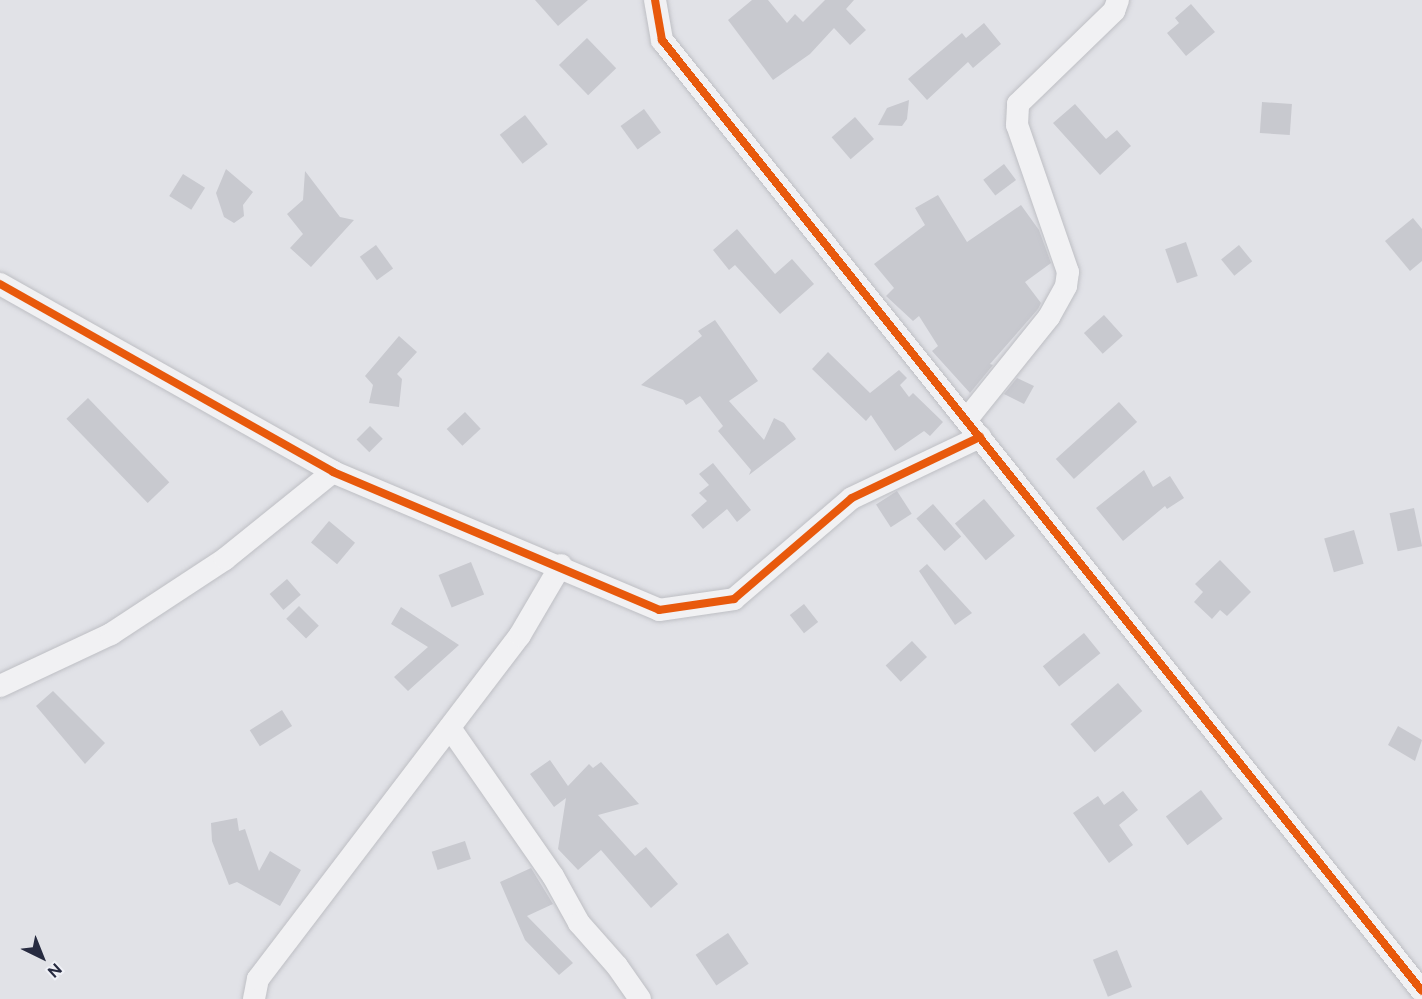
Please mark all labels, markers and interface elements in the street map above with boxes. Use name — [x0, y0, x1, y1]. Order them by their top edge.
north arrow — [12, 927, 72, 987]
text: N — [44, 959, 66, 982]

